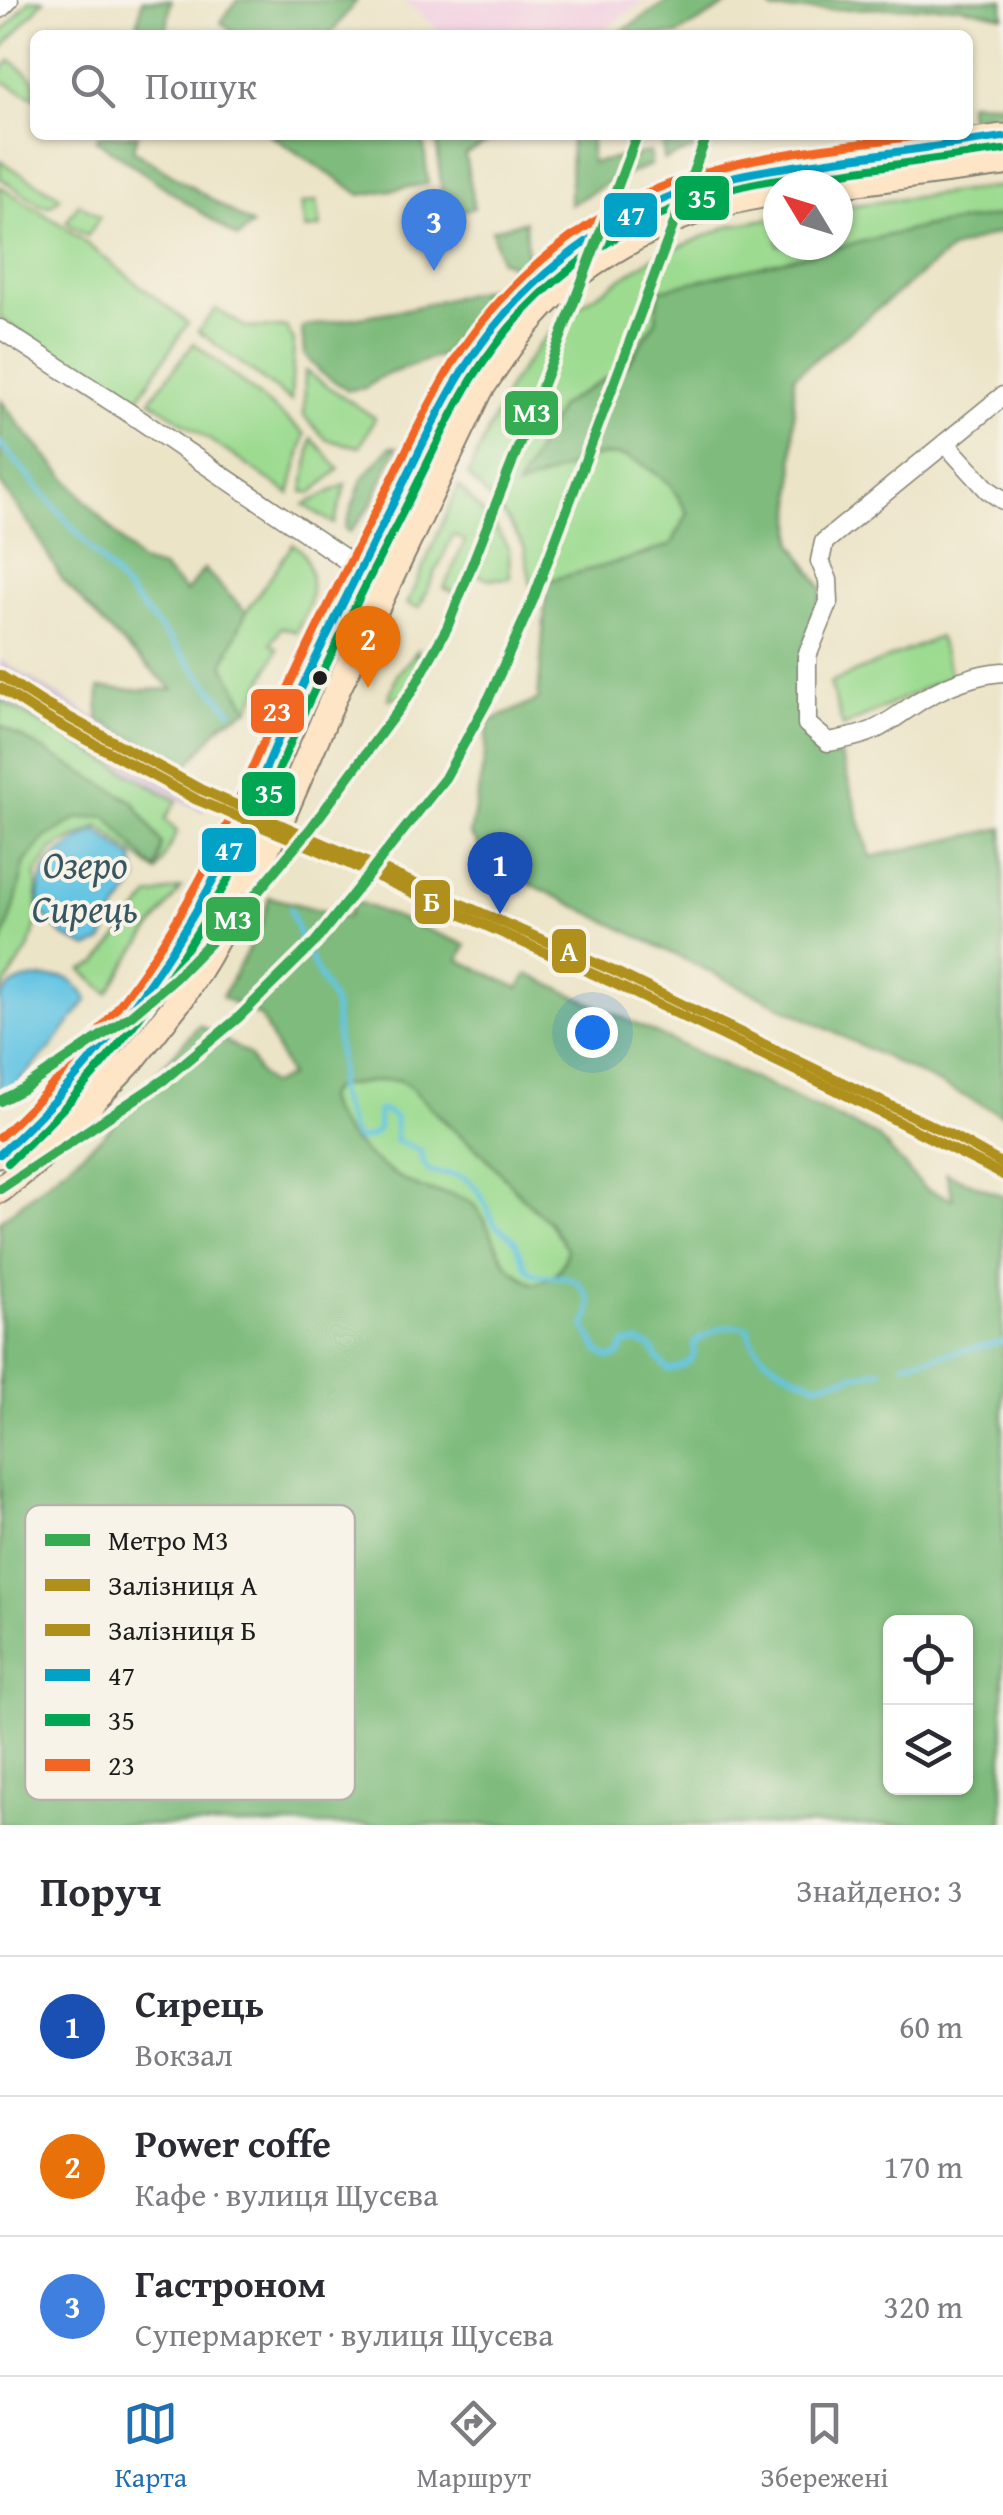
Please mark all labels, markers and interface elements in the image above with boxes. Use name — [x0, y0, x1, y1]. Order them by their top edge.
search box — [30, 30, 973, 140]
text: Пошук — [145, 57, 257, 113]
icon: search — [65, 58, 120, 113]
north arrow — [763, 170, 853, 260]
line badge: 35 — [673, 174, 731, 222]
text: 35 — [687, 177, 717, 218]
pin: 3 — [402, 188, 466, 271]
line badge: 47 — [602, 191, 659, 239]
text: 47 — [616, 194, 646, 235]
line badge: M3 — [503, 389, 560, 437]
text: M3 — [513, 391, 551, 432]
pin: 2 — [336, 606, 400, 688]
unlabelled marker — [310, 668, 330, 688]
line badge: 23 — [249, 687, 306, 735]
text: 23 — [262, 690, 292, 731]
line badge: 35 — [240, 770, 297, 818]
text: 35 — [254, 772, 284, 813]
line badge: 47 — [200, 826, 258, 874]
text: 47 — [214, 829, 244, 870]
pin: 1 — [468, 832, 532, 914]
water label: Озеро Сирець — [32, 836, 138, 936]
line badge: Б — [413, 878, 452, 926]
text: Б — [423, 880, 441, 921]
line badge: M3 — [204, 895, 262, 943]
text: M3 — [214, 898, 252, 939]
line badge: A — [550, 927, 588, 975]
text: A — [560, 930, 578, 971]
your location — [567, 1007, 618, 1058]
legend — [25, 1505, 355, 1800]
text: Метро M3 — [108, 1519, 229, 1560]
text: Залізниця A — [108, 1564, 257, 1605]
text: Залізниця Б — [108, 1609, 256, 1650]
map controls — [883, 1615, 973, 1795]
button: locate — [883, 1615, 973, 1705]
text: 47 — [108, 1654, 135, 1695]
text: 35 — [108, 1699, 135, 1740]
button: layers — [883, 1705, 973, 1795]
text: 23 — [108, 1744, 135, 1785]
text: Поруч — [40, 1860, 161, 1921]
text: Знайдено: 3 — [796, 1867, 963, 1914]
text: Сирець — [135, 1975, 264, 2031]
text: 1 — [64, 2003, 81, 2050]
text: 60 m — [899, 2003, 963, 2050]
text: Вокзал — [135, 2031, 233, 2078]
text: Power coffe — [135, 2115, 331, 2171]
text: 2 — [64, 2143, 81, 2190]
text: 170 m — [884, 2143, 963, 2190]
text: Кафе · вулиця Щусєва — [135, 2171, 438, 2218]
text: Гастроном — [135, 2255, 326, 2311]
text: 3 — [64, 2283, 81, 2330]
text: 320 m — [884, 2283, 963, 2330]
text: Супермаркет · вулиця Щусєва — [135, 2311, 553, 2358]
tab: Карта — [115, 2396, 187, 2497]
tab: Маршрут — [416, 2396, 531, 2497]
tab: Збережені — [760, 2396, 888, 2497]

